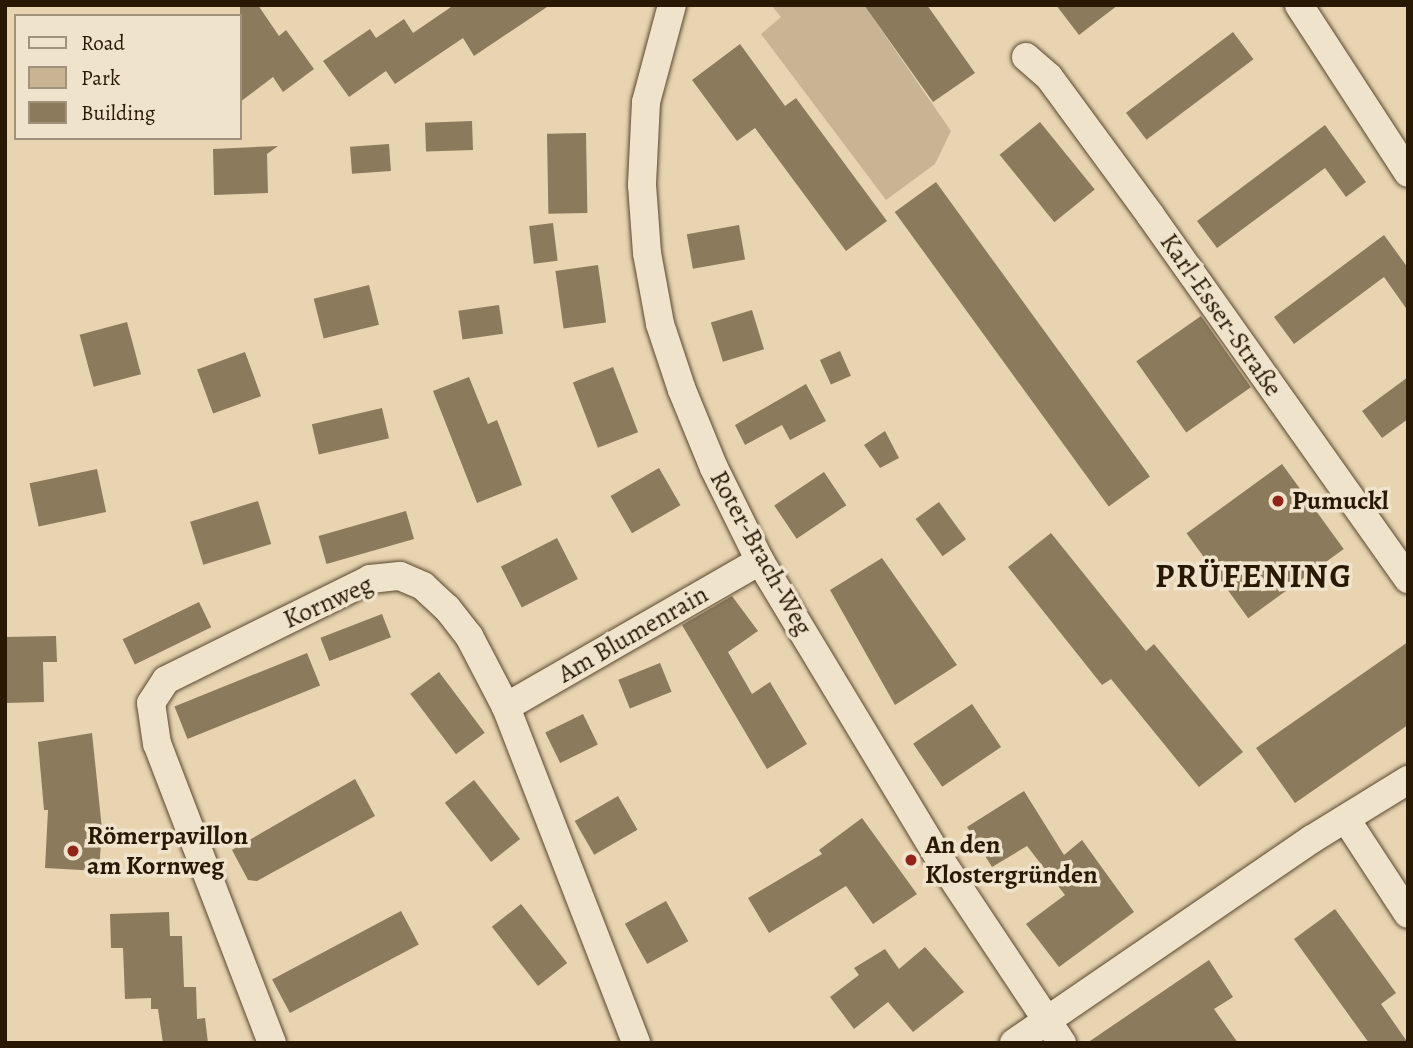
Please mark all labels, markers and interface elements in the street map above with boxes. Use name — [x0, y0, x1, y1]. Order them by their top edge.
legend — [14, 14, 242, 140]
text: Road — [81, 29, 125, 57]
text: Park — [81, 64, 120, 92]
text: Building — [81, 99, 155, 127]
street label: Karl-Esser-Straße — [1153, 227, 1289, 403]
street label: Roter-Brach-Weg — [703, 465, 819, 641]
place label: Pumuckl — [1292, 485, 1389, 517]
marker: Pumuckl — [1270, 493, 1286, 509]
district label: PRÜFENING — [1156, 556, 1352, 596]
street label: Kornweg — [278, 569, 378, 635]
street label: Am Blumenrain — [552, 578, 714, 690]
place label: Römerpavillon am Kornweg — [87, 820, 248, 882]
place label: An den Klostergründen — [925, 829, 1098, 890]
marker: Römerpavillon am Kornweg — [65, 843, 81, 859]
marker: An den Klostergründen — [903, 852, 919, 868]

